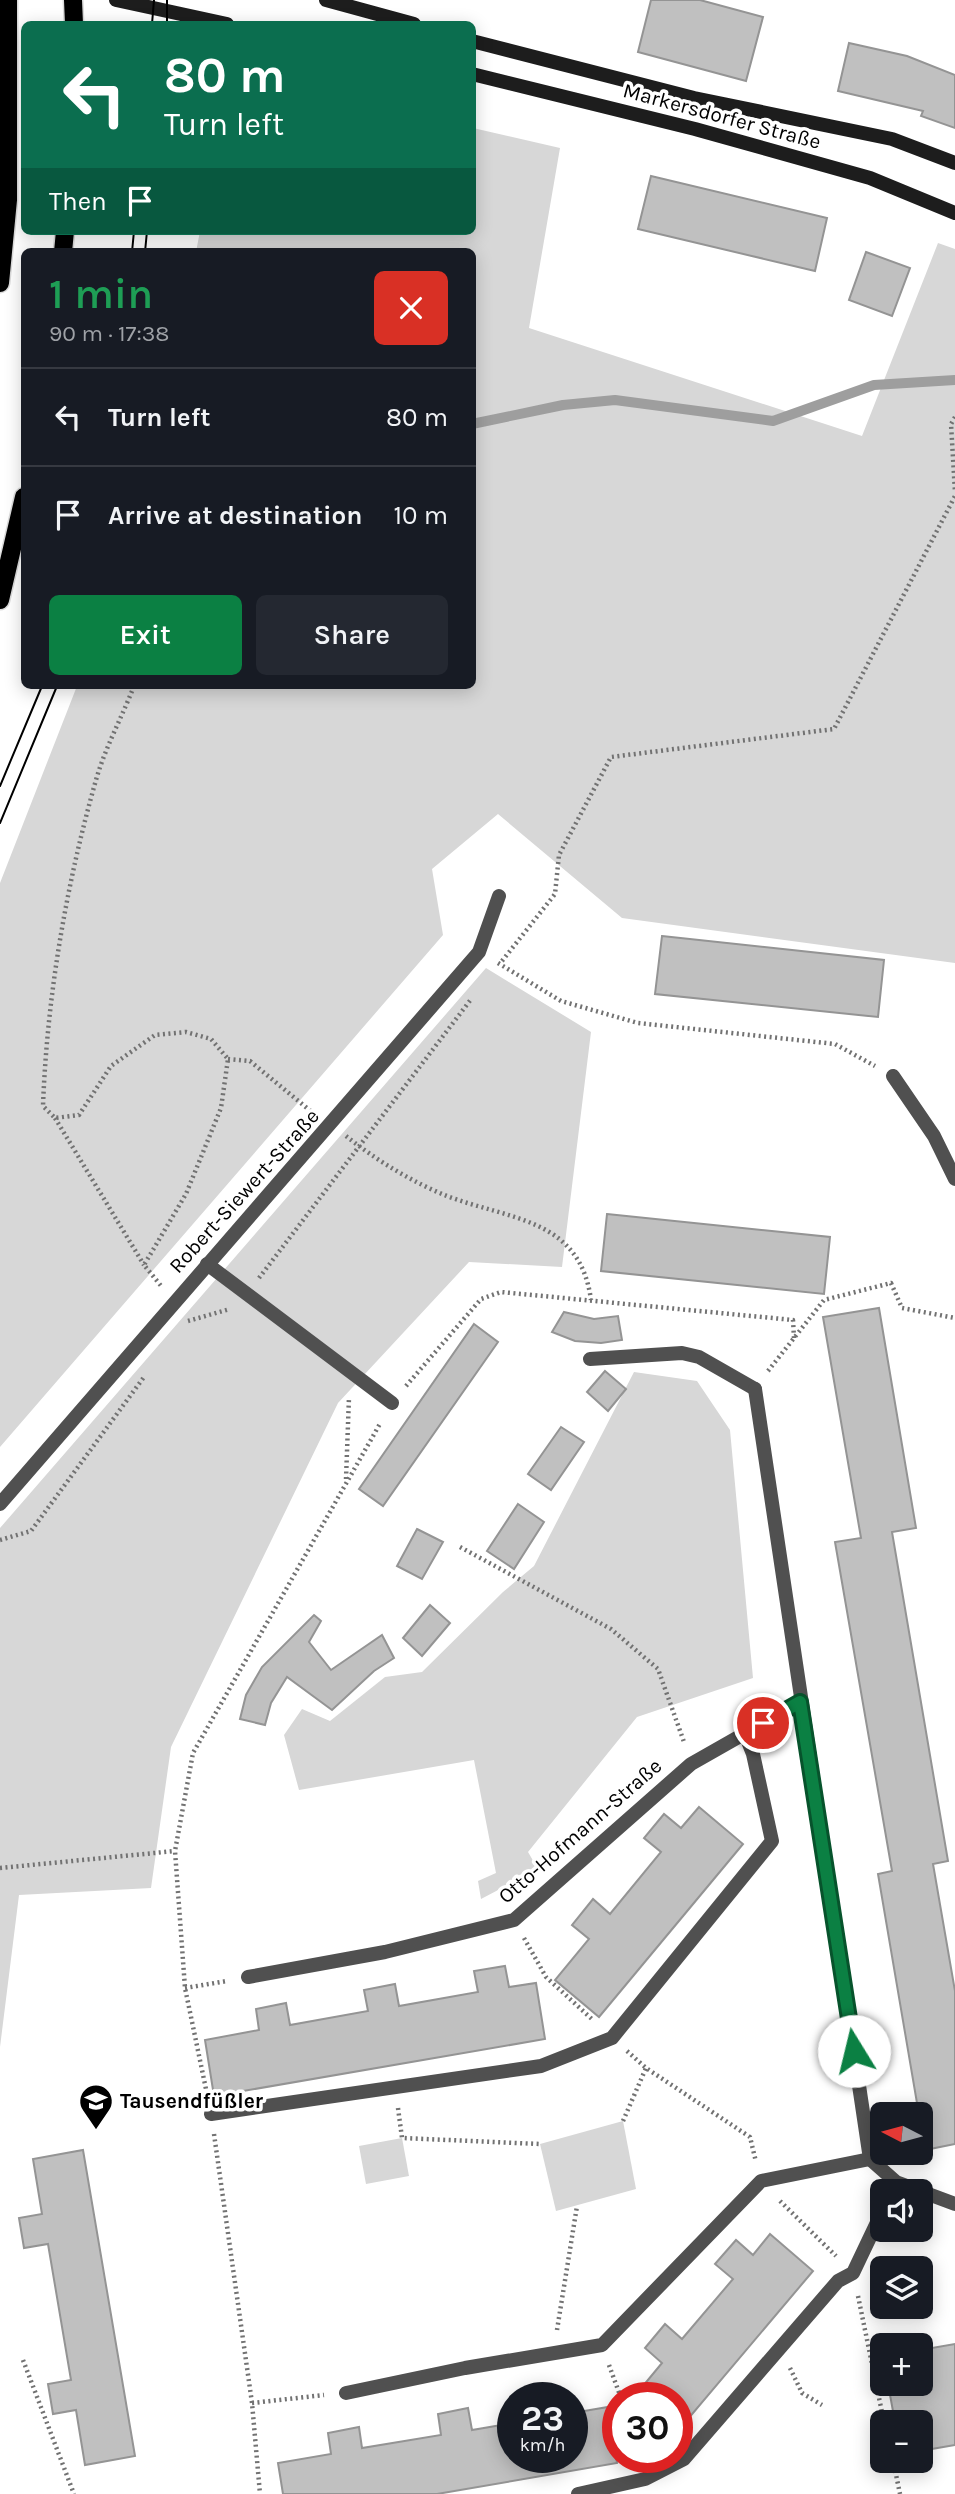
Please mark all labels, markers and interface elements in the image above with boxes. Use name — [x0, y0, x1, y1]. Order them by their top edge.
text: 80 m — [164, 47, 286, 104]
icon: left — [49, 49, 140, 140]
street label: Markersdorfer Straße — [621, 78, 823, 154]
text: Turn left — [164, 106, 284, 143]
icon: arrive — [121, 182, 159, 220]
text: Then — [49, 186, 107, 217]
text: 1 min — [49, 269, 153, 319]
button: close — [374, 271, 448, 345]
text: 90 m · 17:38 — [49, 320, 169, 347]
icon: left — [49, 398, 87, 436]
text: Turn left — [108, 402, 210, 433]
text: 80 m — [386, 402, 448, 433]
icon: arrive — [49, 496, 87, 534]
text: Arrive at destination — [108, 500, 362, 531]
text: 10 m — [393, 500, 448, 531]
button: Exit — [49, 595, 242, 675]
button: Share — [256, 595, 448, 675]
street label: Robert-Siewert-Straße — [164, 1104, 324, 1278]
pin — [733, 1693, 793, 1753]
icon: arrive — [744, 1704, 782, 1742]
street label: Otto-Hofmann-Straße — [494, 1754, 666, 1908]
position arrow — [817, 2014, 891, 2088]
school or university icon: Tausendfüßler — [77, 2082, 115, 2131]
place label: Tausendfüßler — [120, 2089, 264, 2113]
north arrow — [870, 2102, 933, 2165]
map controls — [870, 2102, 933, 2473]
button: sound — [870, 2179, 933, 2242]
button: layers — [870, 2256, 933, 2319]
button: + — [870, 2333, 933, 2396]
speed limit sign: 30 — [602, 2382, 693, 2473]
text: 23 — [521, 2398, 564, 2439]
button: − — [870, 2410, 933, 2473]
text: km/h — [520, 2434, 565, 2456]

